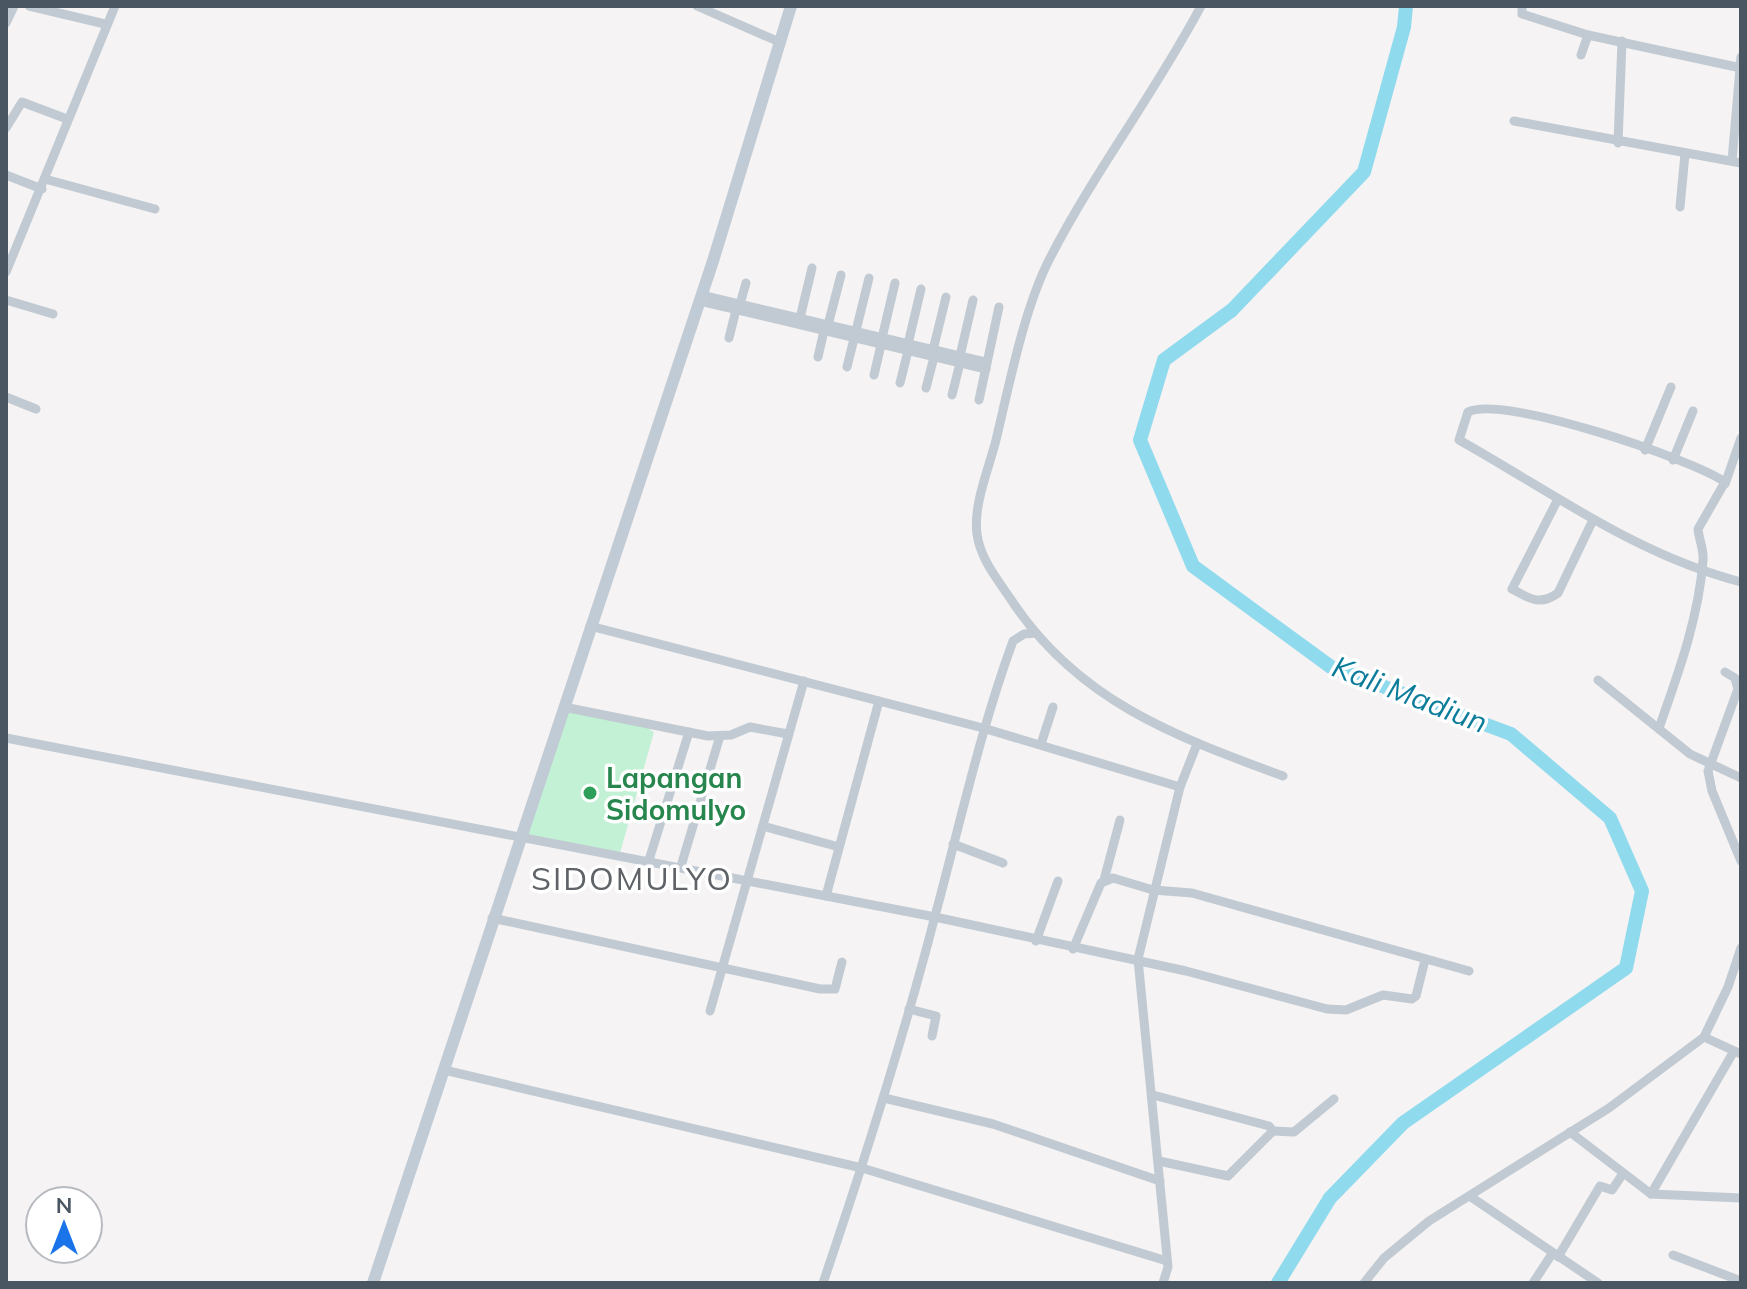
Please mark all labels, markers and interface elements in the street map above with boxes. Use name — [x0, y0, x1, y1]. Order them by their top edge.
water label: Kali Madiun — [1327, 647, 1493, 741]
place label: Lapangan Sidomulyo — [606, 760, 746, 827]
marker: Lapangan Sidomulyo — [581, 784, 599, 802]
district label: SIDOMULYO — [531, 858, 733, 898]
north arrow — [24, 1185, 104, 1265]
text: N — [56, 1191, 72, 1219]

